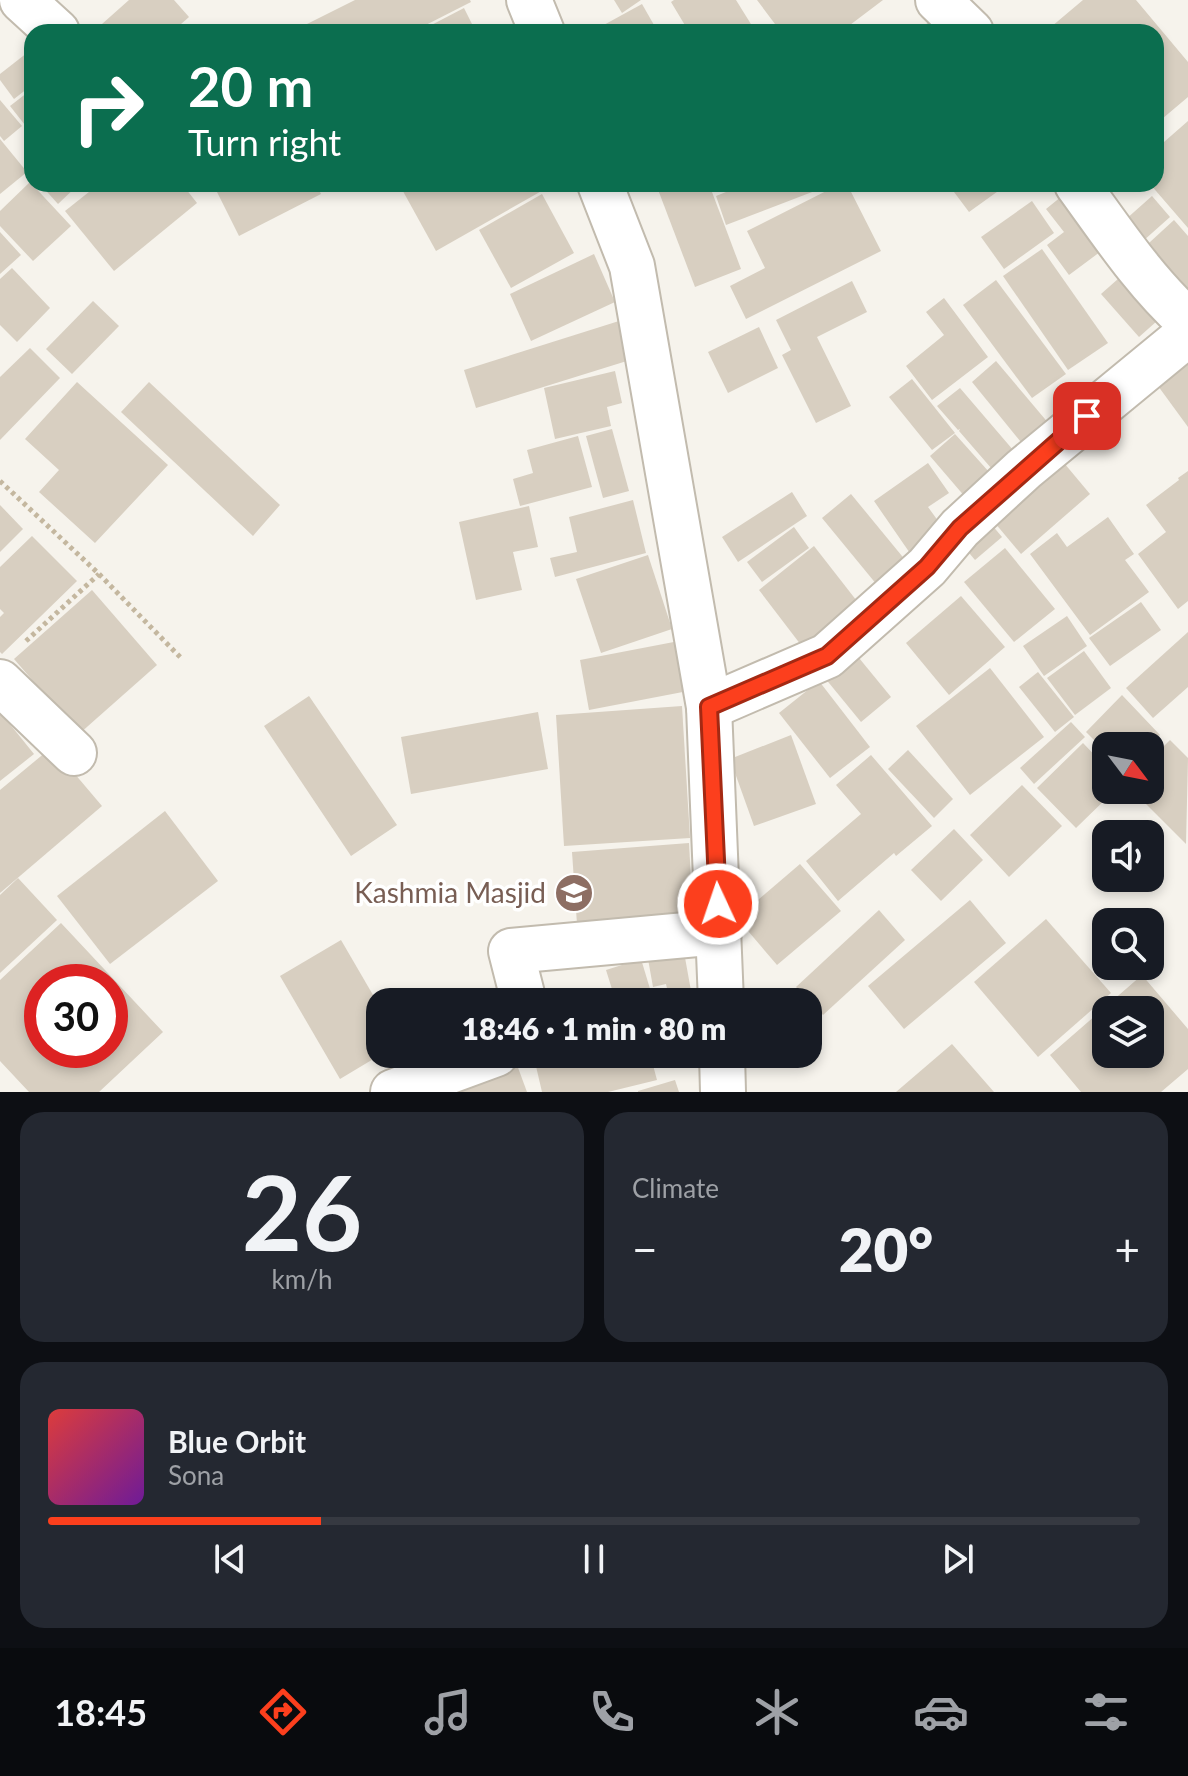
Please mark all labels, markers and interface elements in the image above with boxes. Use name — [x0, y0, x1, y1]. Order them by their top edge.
text: 20 m — [188, 52, 313, 119]
icon: right — [56, 56, 160, 160]
text: Turn right — [188, 120, 341, 164]
pin — [1053, 382, 1121, 450]
icon: arrive — [1065, 394, 1109, 438]
north arrow — [1092, 732, 1164, 804]
map controls — [1092, 732, 1164, 1068]
button: sound — [1092, 820, 1164, 892]
position arrow — [676, 862, 760, 946]
school or university icon: Kashmia Masjid — [553, 872, 595, 914]
place label: Kashmia Masjid — [354, 875, 546, 909]
button: search — [1092, 908, 1164, 980]
speed limit sign: 30 — [24, 964, 128, 1068]
button: layers — [1092, 996, 1164, 1068]
text: 18:46 · 1 min · 80 m — [462, 1010, 726, 1046]
text: 26 — [242, 1148, 362, 1273]
text: Climate — [632, 1172, 719, 1204]
text: 20° — [839, 1213, 933, 1285]
text: − — [632, 1223, 658, 1275]
text: + — [1114, 1223, 1140, 1275]
text: km/h — [272, 1263, 332, 1295]
text: Blue Orbit — [168, 1423, 306, 1459]
text: Sona — [168, 1459, 224, 1491]
icon: previous — [208, 1537, 252, 1581]
icon: pause — [572, 1537, 616, 1581]
icon: next — [936, 1537, 980, 1581]
icon: directions — [255, 1684, 311, 1740]
icon: music — [420, 1684, 476, 1740]
icon: phone — [584, 1684, 640, 1740]
icon: climate — [749, 1684, 805, 1740]
icon: car — [913, 1684, 969, 1740]
icon: filters — [1078, 1684, 1134, 1740]
text: 18:45 — [54, 1690, 147, 1734]

